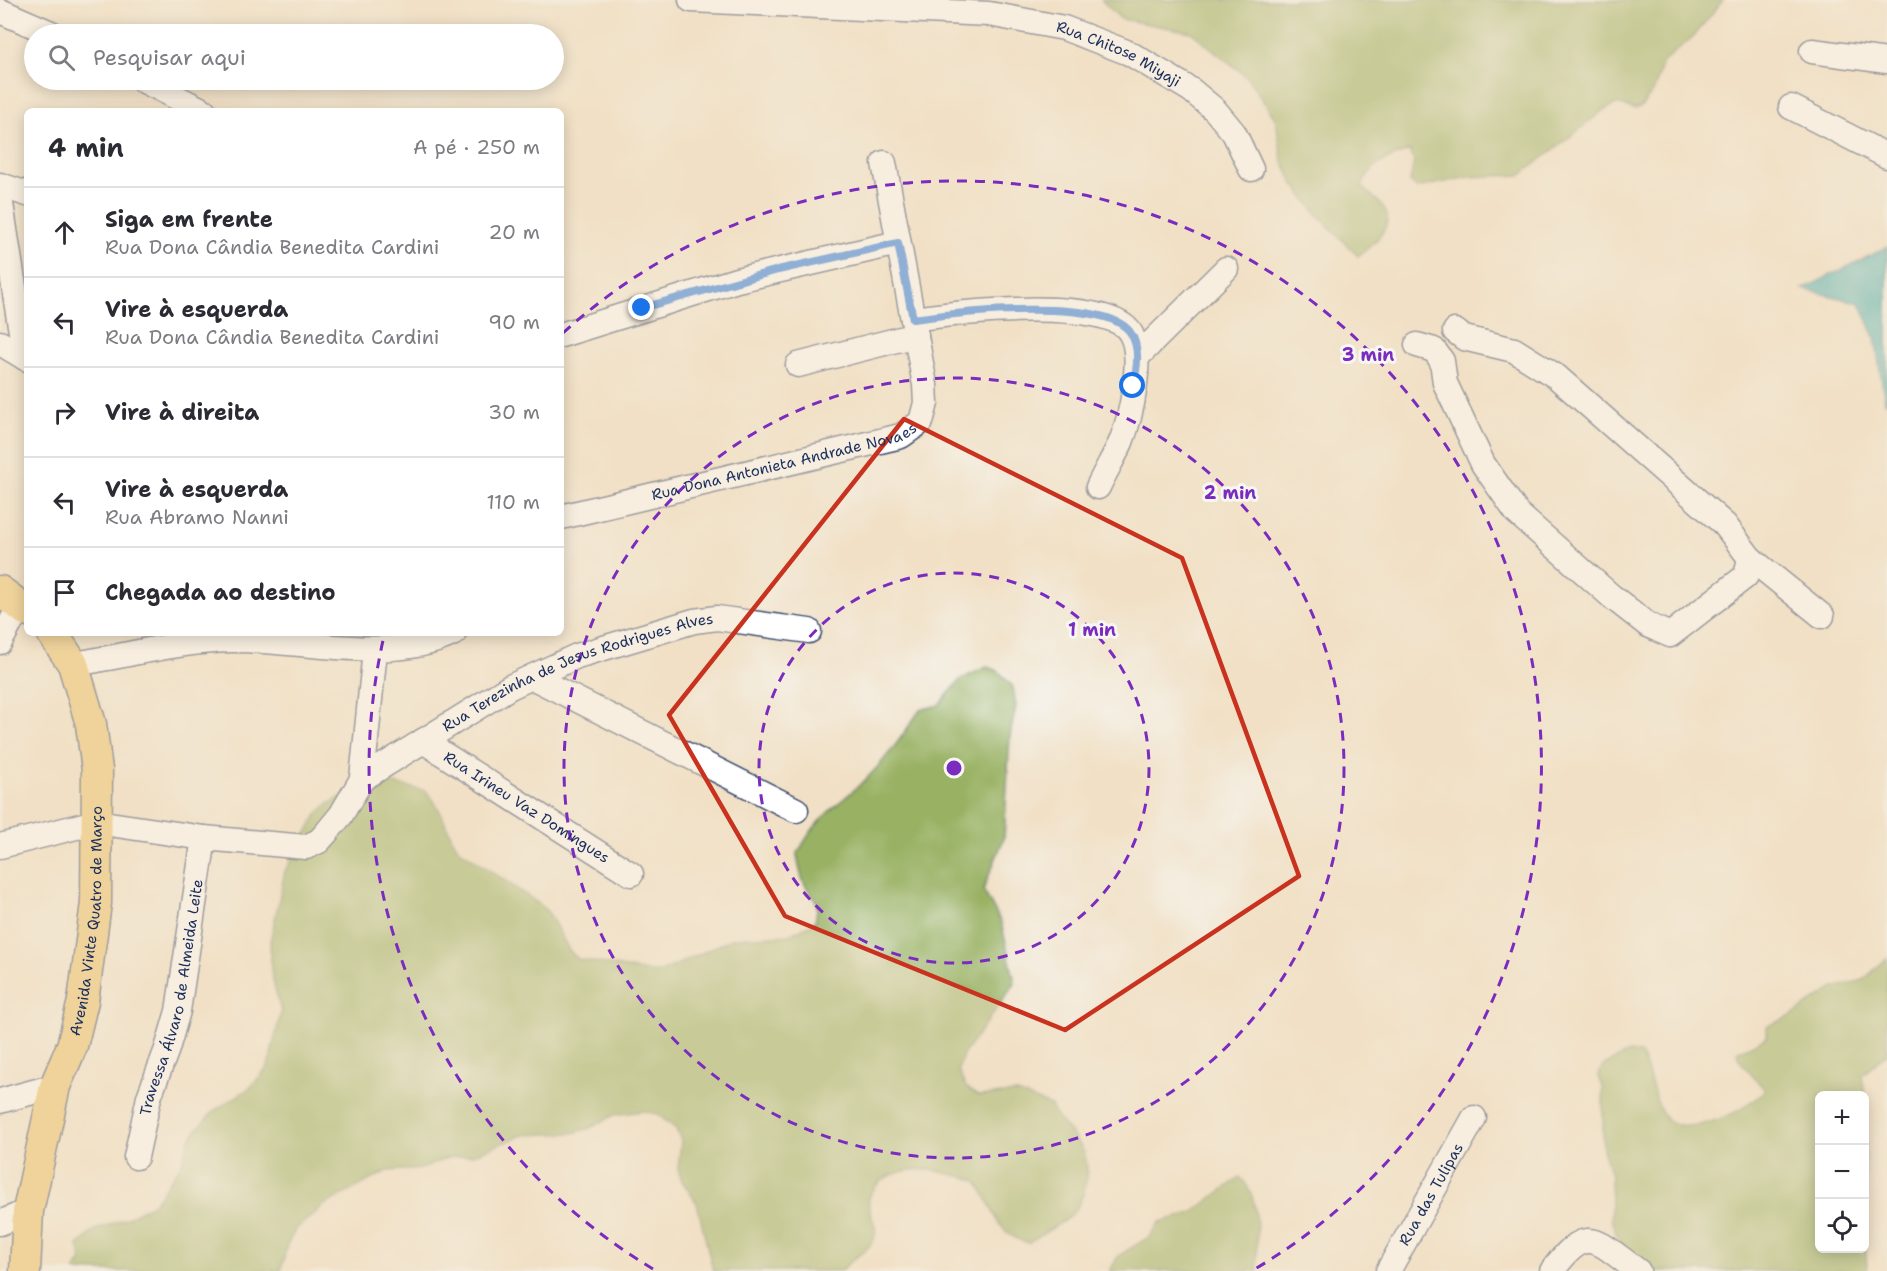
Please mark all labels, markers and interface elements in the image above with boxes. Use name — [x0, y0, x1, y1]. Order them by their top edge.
street label: Rua Chitose Miyaji — [1055, 17, 1184, 92]
search box — [24, 24, 564, 90]
icon: search — [45, 41, 78, 74]
text: Pesquisar aqui — [93, 43, 246, 72]
text: 4 min — [48, 130, 124, 165]
text: A pé · 250 m — [413, 134, 540, 160]
text: Siga em frente — [105, 205, 273, 234]
icon: ahead — [48, 216, 81, 249]
text: 20 m — [489, 219, 540, 245]
text: Rua Dona Cândia Benedita Cardini — [105, 234, 439, 260]
route end — [628, 294, 654, 320]
text: Vire à esquerda — [105, 295, 288, 324]
icon: left — [48, 306, 81, 339]
text: 90 m — [488, 309, 540, 335]
text: Rua Dona Cândia Benedita Cardini — [105, 324, 439, 350]
text: 3 min — [1342, 343, 1394, 367]
route start — [1119, 372, 1145, 398]
icon: right — [48, 396, 81, 429]
text: Vire à direita — [105, 398, 259, 427]
text: 30 m — [488, 399, 540, 425]
street label: Rua Dona Antonieta Andrade Novaes — [650, 418, 921, 505]
text: Vire à esquerda — [105, 475, 288, 504]
text: 2 min — [1204, 481, 1256, 505]
icon: left — [48, 486, 81, 519]
text: 110 m — [486, 489, 540, 515]
text: Rua Abramo Nanni — [105, 504, 289, 530]
icon: arrive — [48, 576, 81, 609]
text: Chegada ao destino — [105, 578, 336, 607]
street label: Rua Terezinha de Jesus Rodrigues Alves — [439, 609, 714, 737]
text: 1 min — [1068, 618, 1116, 642]
street label: Rua Irineu Vaz Domingues — [440, 747, 613, 868]
centre of rings — [944, 758, 964, 778]
street label: Avenida Vinte Quatro de Março — [65, 806, 107, 1038]
street label: Travessa Álvaro de Almeida Leite — [135, 878, 208, 1117]
map controls — [1815, 1091, 1869, 1253]
button: + — [1815, 1091, 1869, 1145]
street label: Rua das Tulipas — [1394, 1139, 1468, 1249]
button: − — [1815, 1145, 1869, 1199]
button: locate — [1815, 1199, 1869, 1253]

